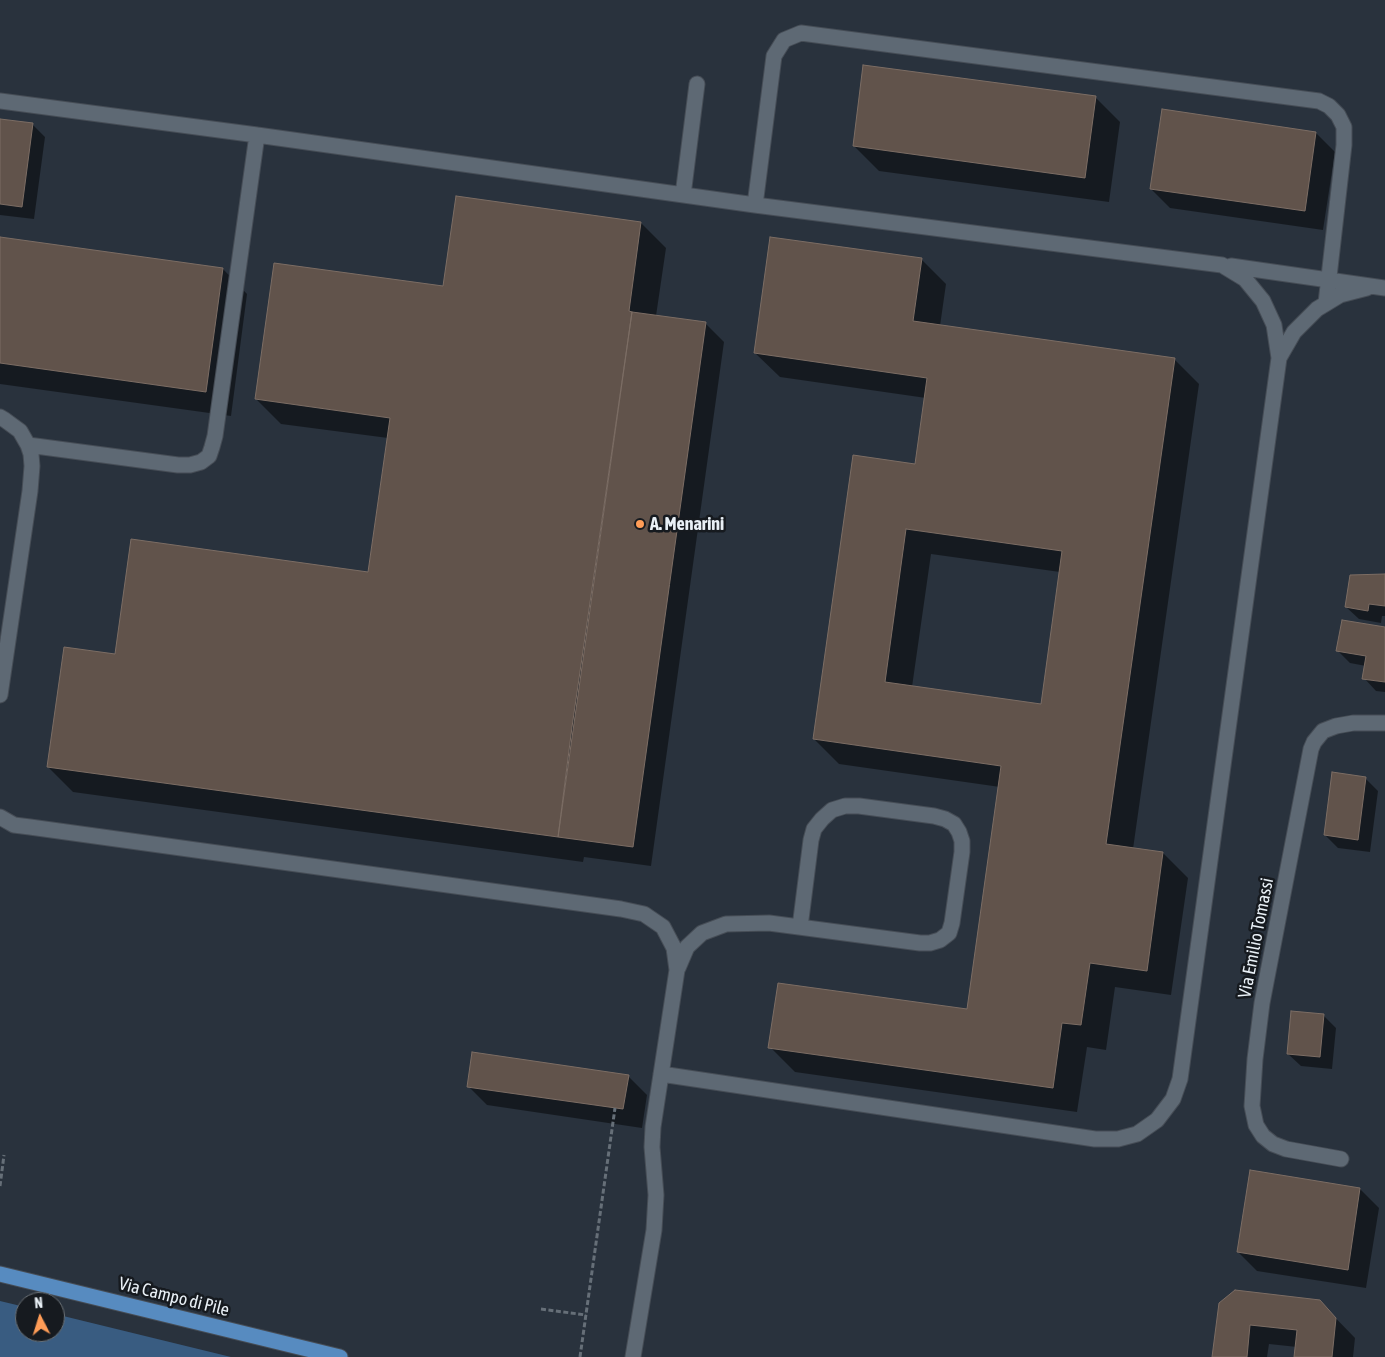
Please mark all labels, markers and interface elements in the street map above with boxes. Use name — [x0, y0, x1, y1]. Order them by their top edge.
place label: A. Menarini — [650, 513, 724, 535]
marker: A. Menarini — [634, 518, 646, 530]
street label: Via Emilio Tomassi — [1234, 876, 1278, 1000]
street label: Via Campo di Pile — [116, 1273, 232, 1321]
north arrow — [15, 1292, 65, 1342]
text: N — [34, 1295, 44, 1311]

